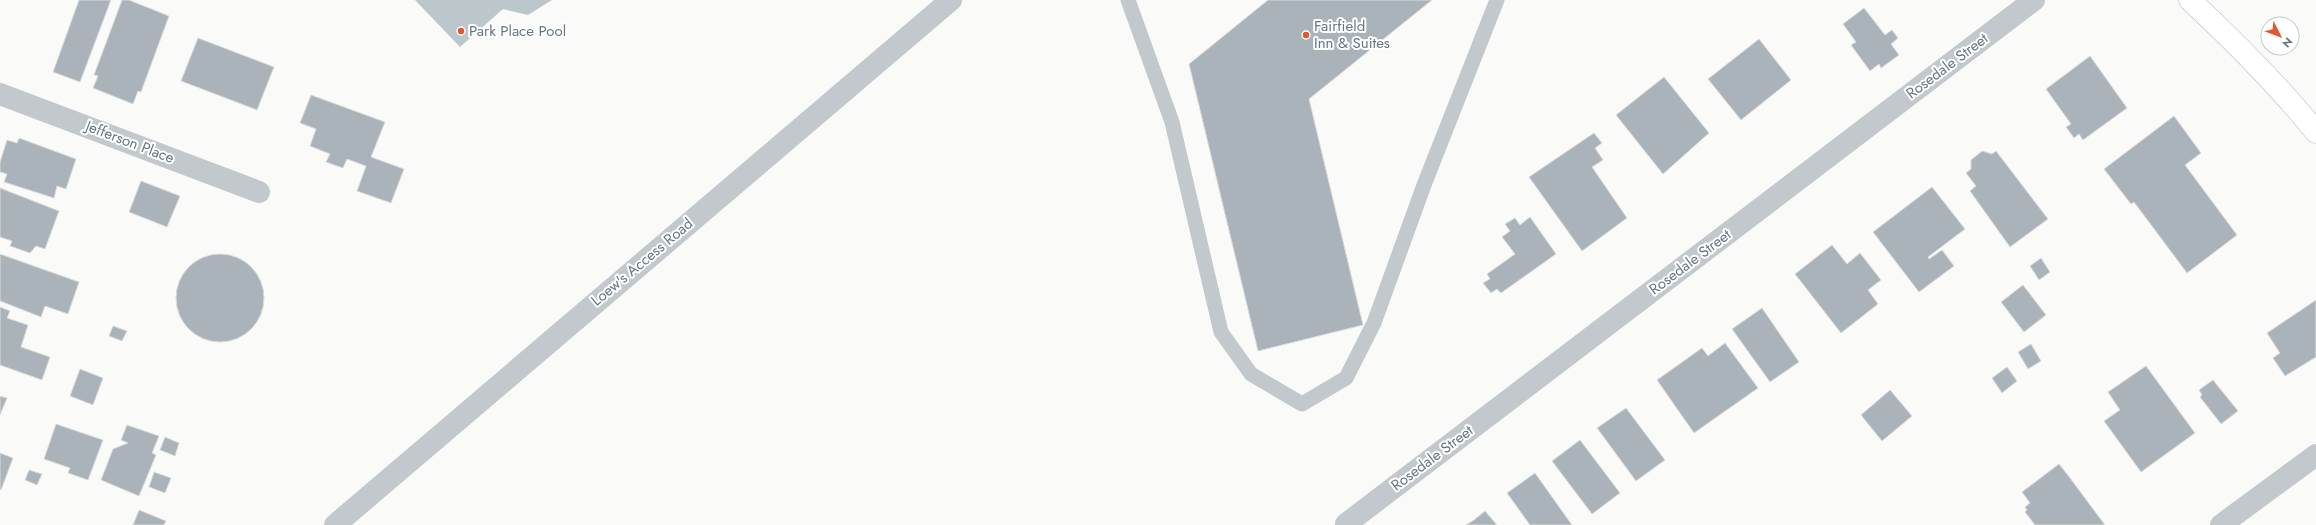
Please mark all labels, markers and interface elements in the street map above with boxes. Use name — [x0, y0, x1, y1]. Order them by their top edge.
place label: Fairfield Inn & Suites — [1314, 15, 1390, 54]
north arrow — [2260, 16, 2300, 56]
place label: Park Place Pool — [469, 20, 566, 42]
marker: Park Place Pool — [456, 26, 466, 36]
street label: Rosedale Street — [1901, 28, 1993, 104]
marker: Fairfield Inn & Suites — [1301, 30, 1311, 40]
text: N — [2279, 34, 2296, 51]
street label: Jefferson Place — [81, 114, 178, 169]
street label: Loew's Access Road — [586, 213, 698, 311]
street label: Rosedale Street — [1644, 224, 1736, 300]
street label: Rosedale Street — [1386, 420, 1478, 496]

